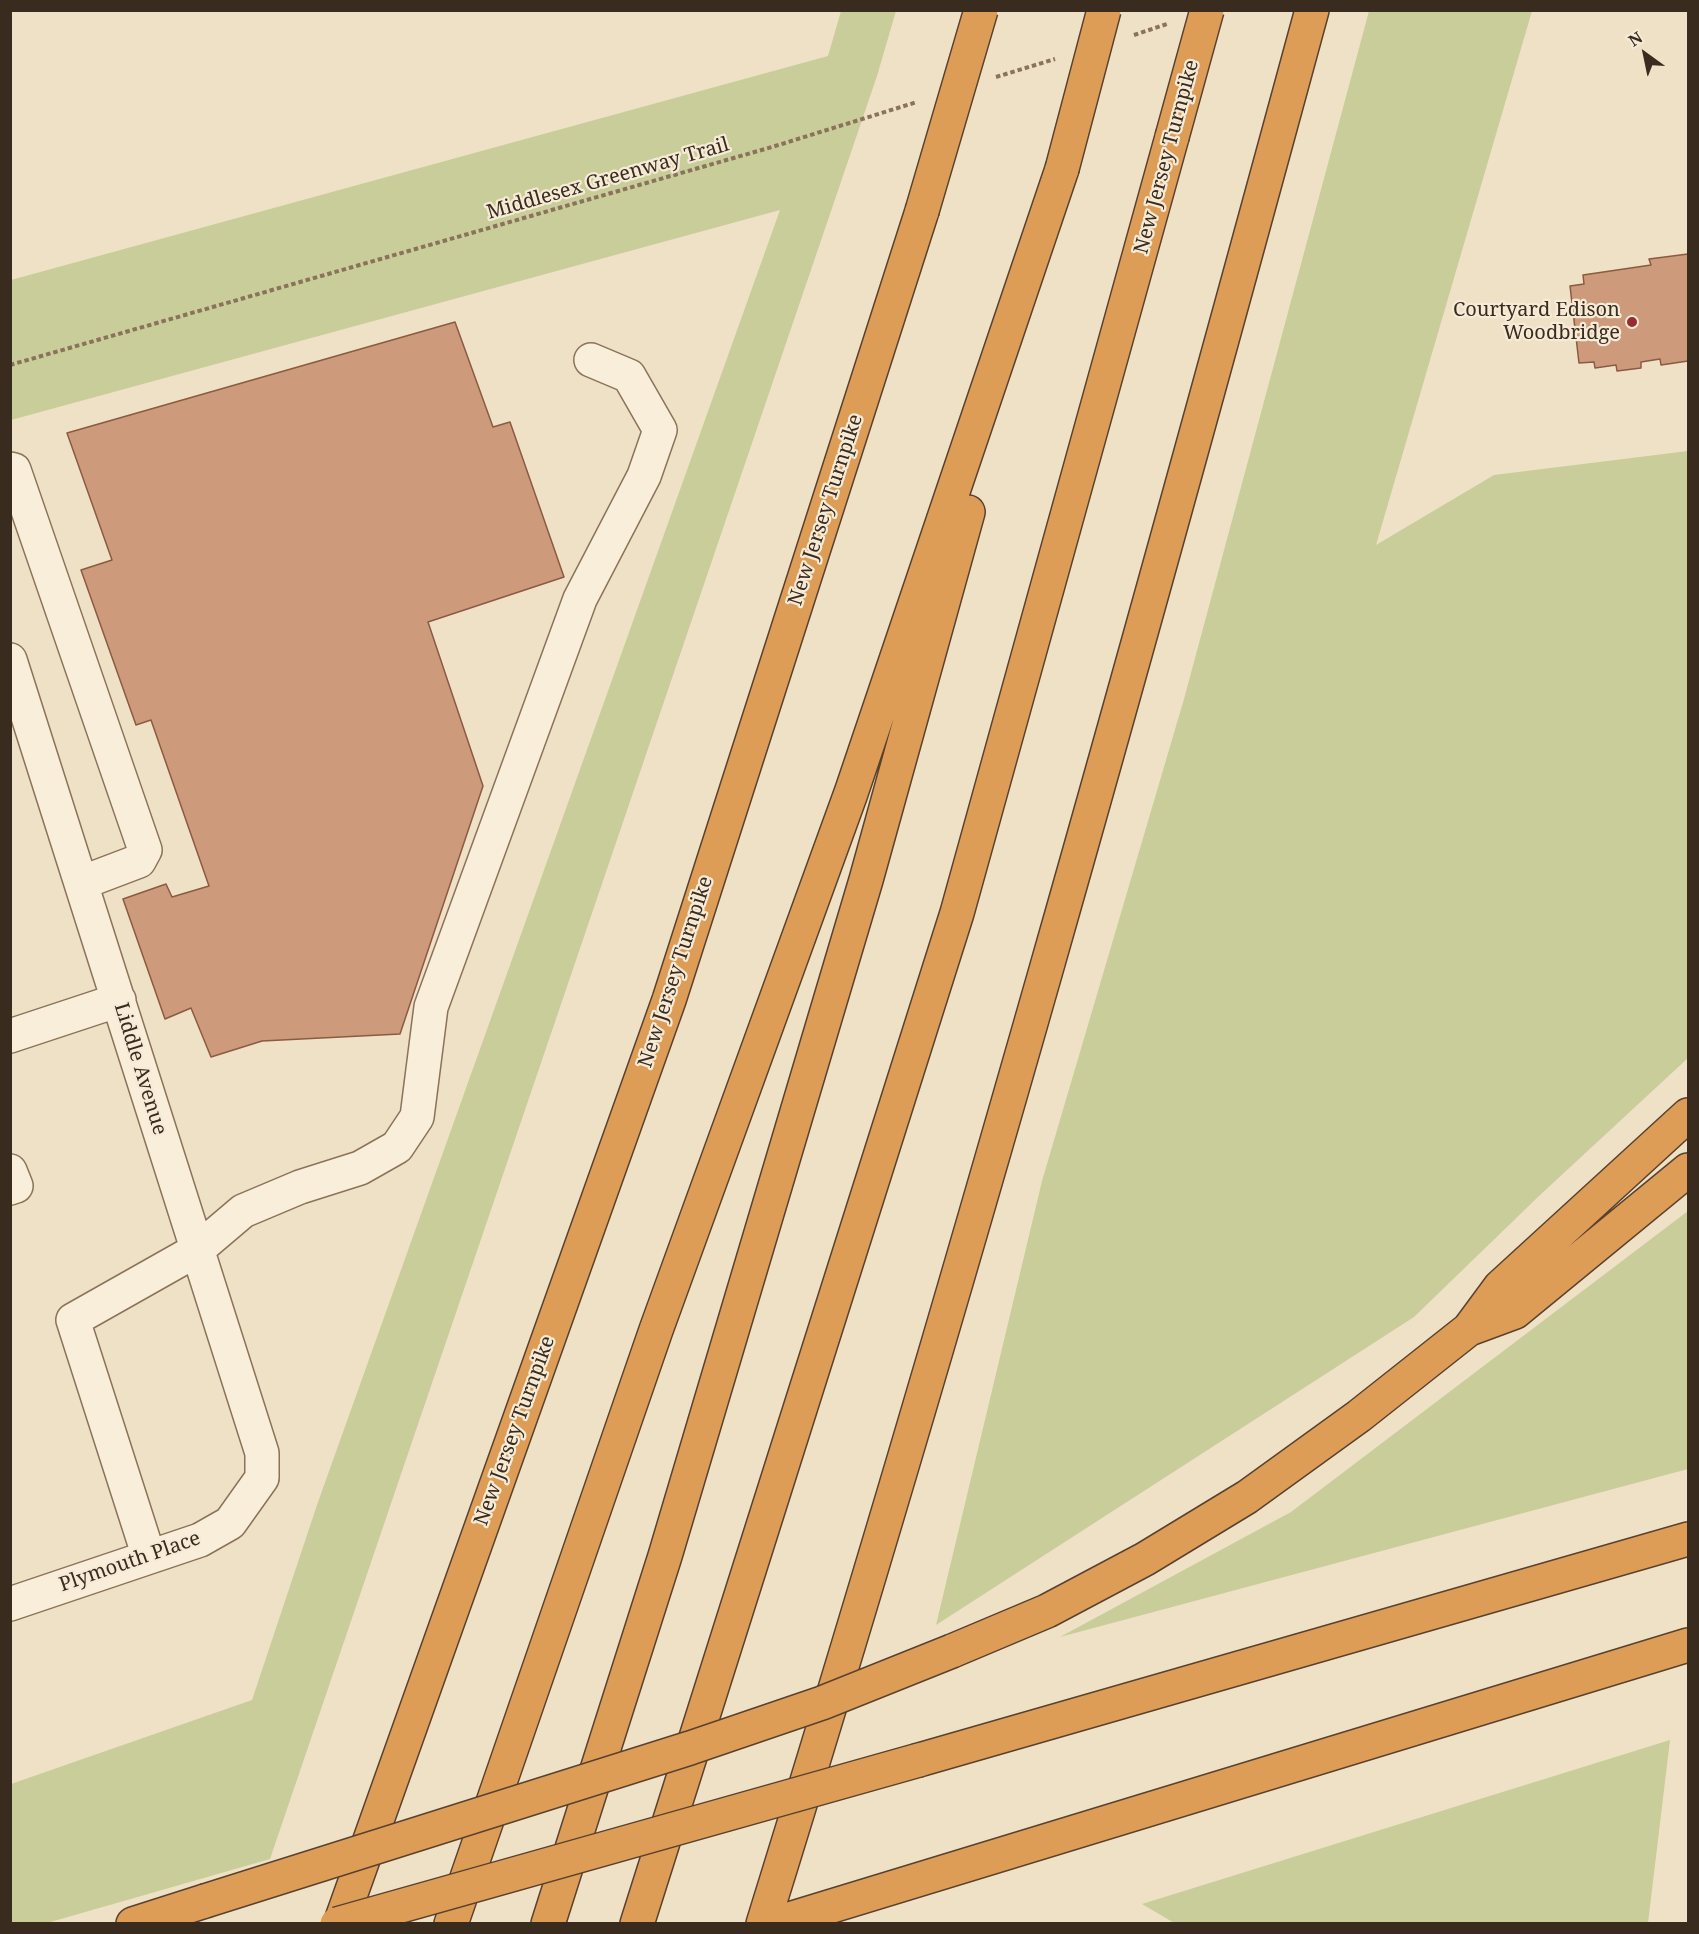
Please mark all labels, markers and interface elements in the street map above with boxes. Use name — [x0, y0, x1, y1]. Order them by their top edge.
north arrow — [1615, 24, 1675, 84]
text: N — [1624, 26, 1646, 52]
street label: New Jersey Turnpike — [1130, 57, 1204, 257]
street label: Middlesex Greenway Trail — [484, 133, 732, 225]
place label: Courtyard Edison Woodbridge — [1453, 298, 1620, 345]
marker: Courtyard Edison Woodbridge — [1625, 315, 1639, 329]
street label: New Jersey Turnpike — [784, 411, 868, 609]
street label: New Jersey Turnpike — [634, 873, 718, 1071]
street label: Liddle Avenue — [108, 1000, 172, 1138]
street label: New Jersey Turnpike — [470, 1333, 560, 1529]
street label: Plymouth Place — [56, 1527, 204, 1597]

